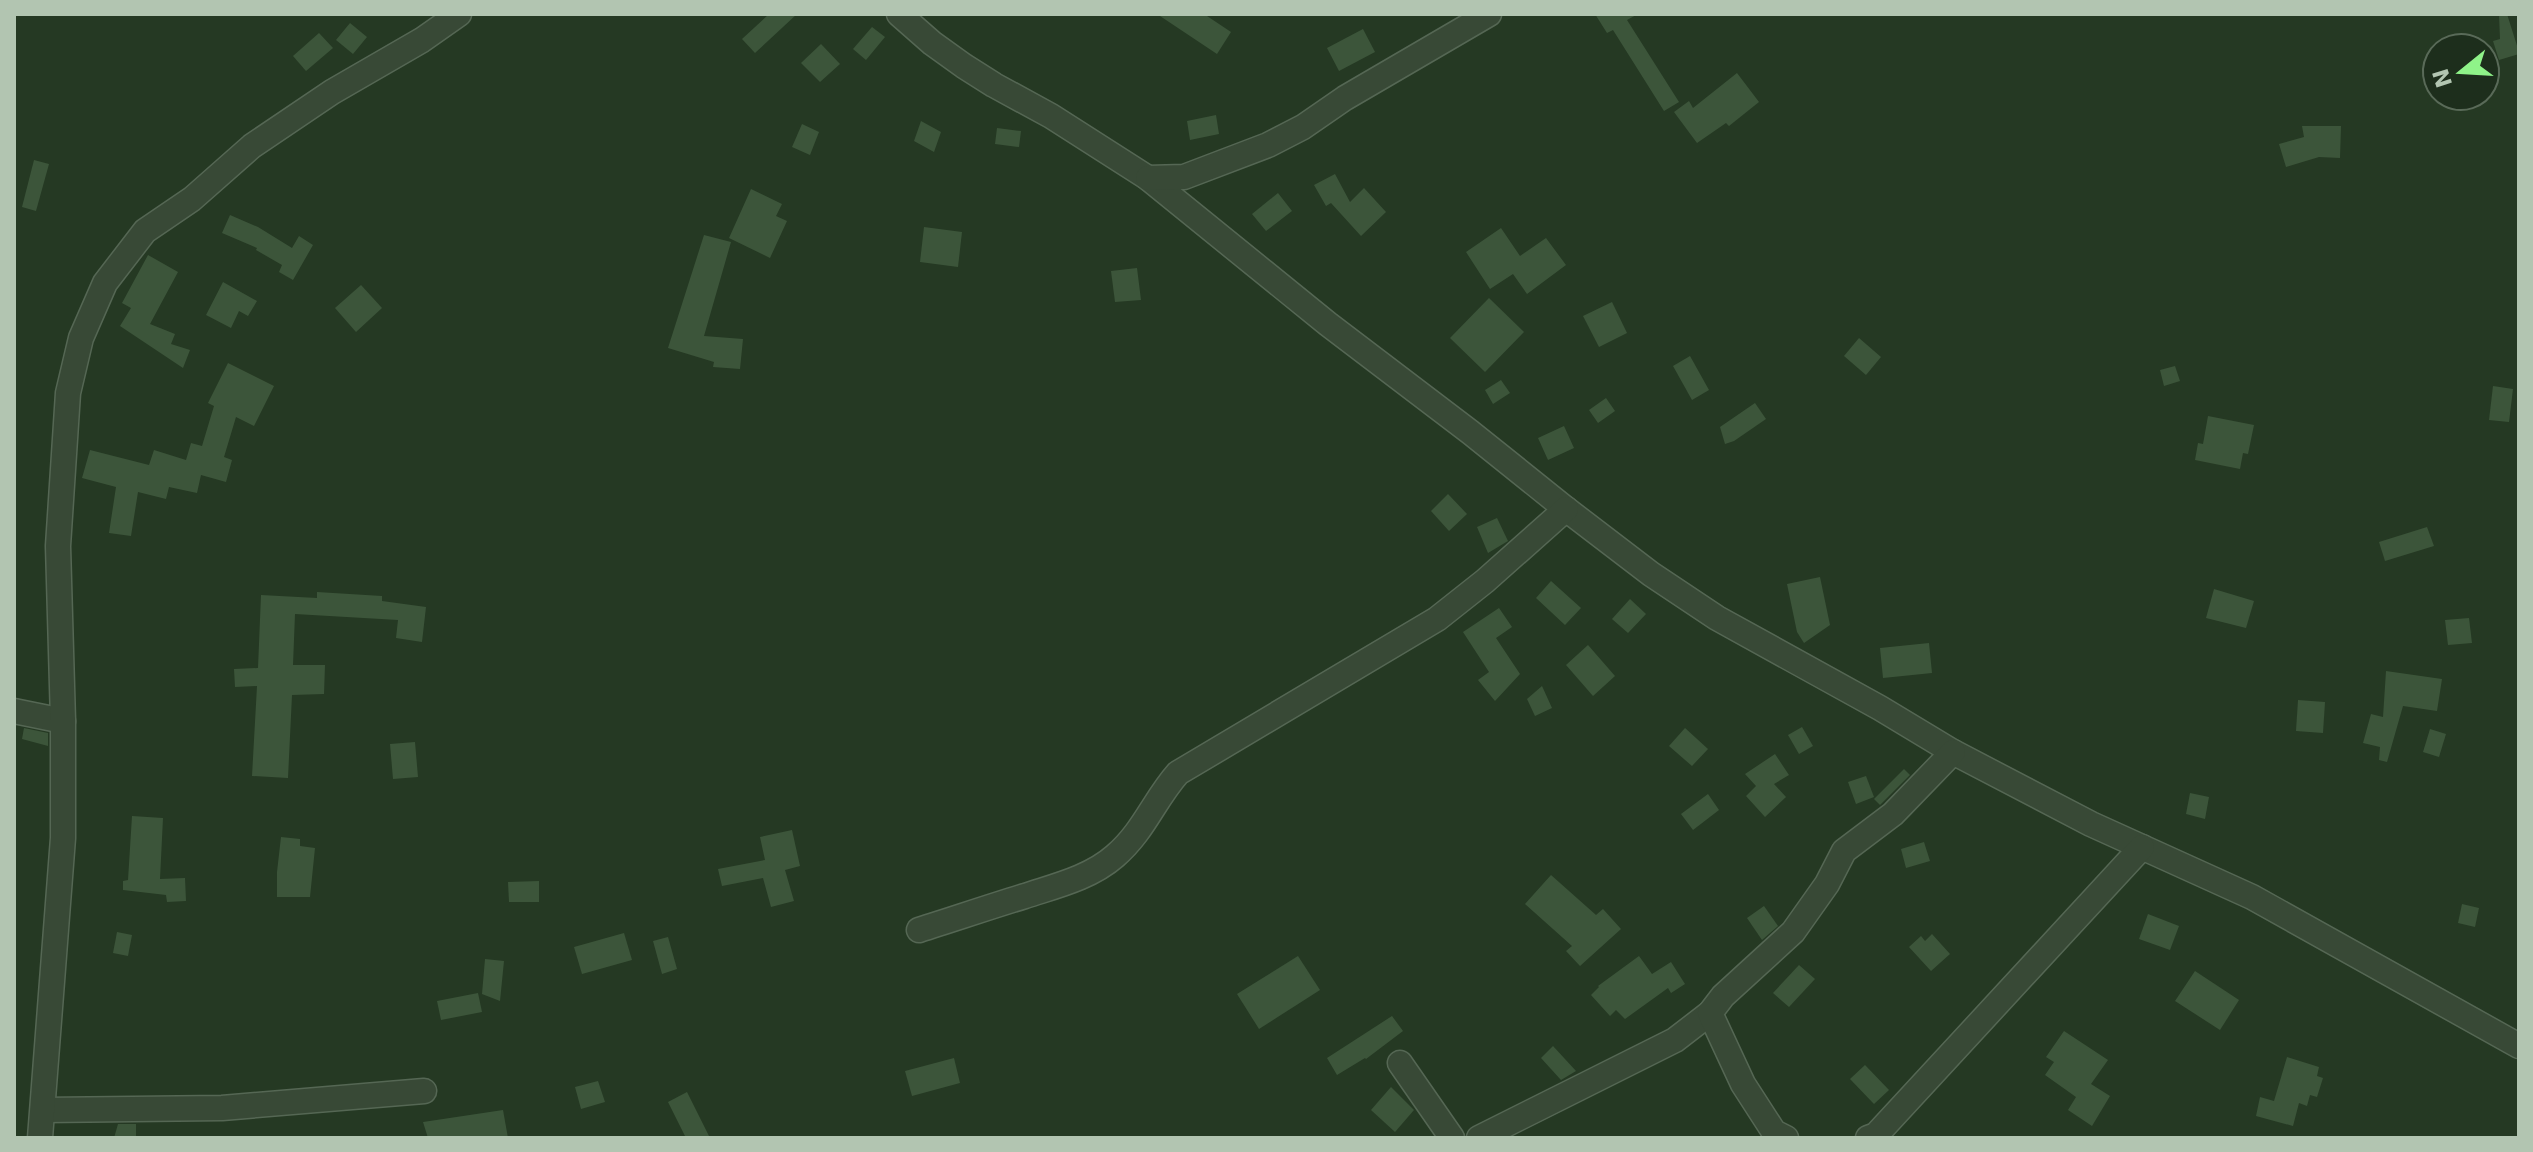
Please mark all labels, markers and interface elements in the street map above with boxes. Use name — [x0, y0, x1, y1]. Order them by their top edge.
north arrow — [2421, 32, 2501, 112]
text: N — [2428, 65, 2457, 91]

